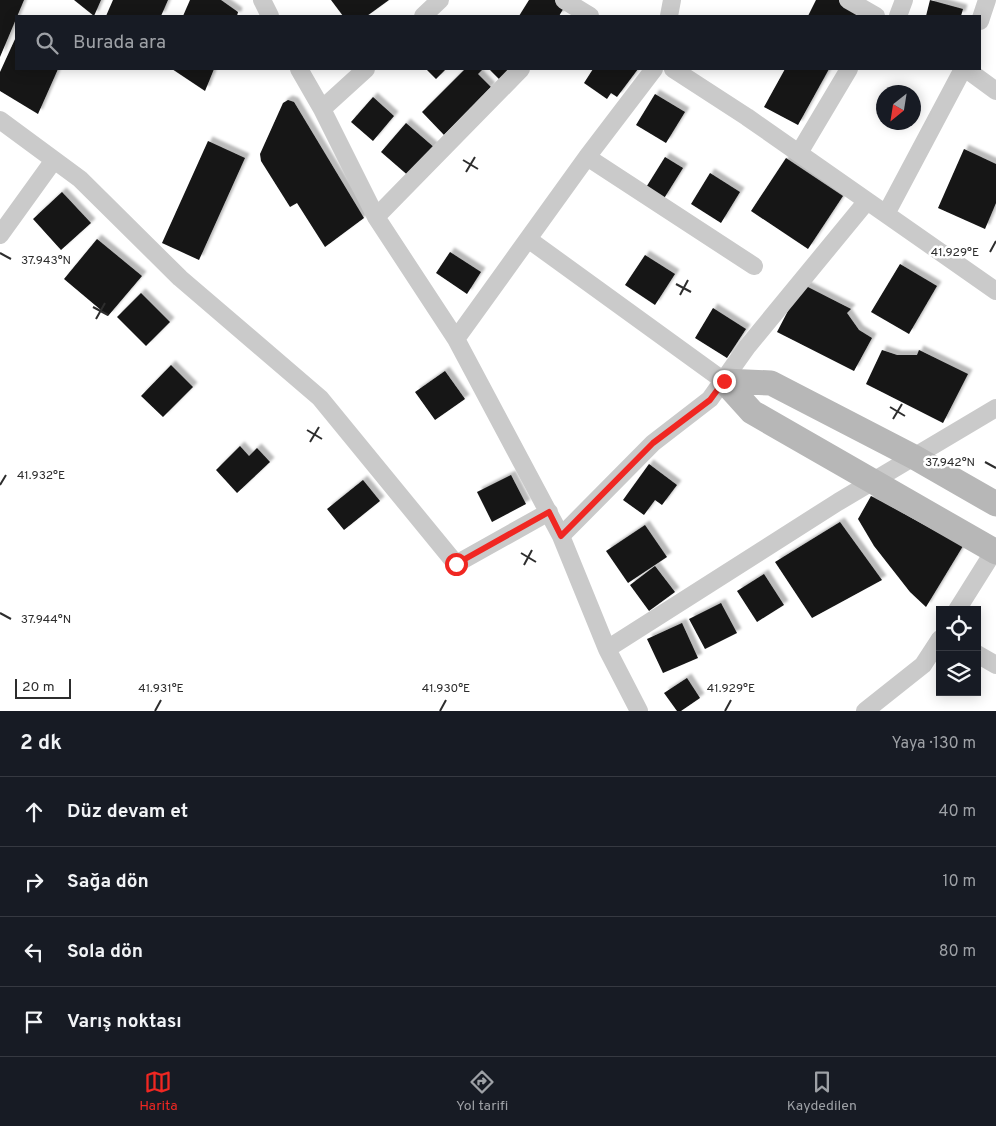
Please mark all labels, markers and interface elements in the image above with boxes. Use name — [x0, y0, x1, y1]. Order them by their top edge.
search box — [15, 15, 981, 70]
icon: search — [33, 29, 61, 57]
text: Burada ara — [73, 31, 166, 55]
north arrow — [876, 85, 921, 130]
text: 41.929°E — [931, 245, 979, 261]
text: 37.943°N — [21, 253, 71, 269]
route end — [713, 370, 736, 393]
text: 37.942°N — [925, 455, 975, 471]
text: 41.932°E — [17, 468, 65, 484]
route start — [445, 553, 468, 576]
map controls — [936, 606, 981, 696]
button: locate — [936, 606, 981, 651]
text: 37.944°N — [21, 612, 71, 628]
button: layers — [936, 651, 981, 696]
scale bar — [15, 676, 71, 699]
text: 20 m — [22, 679, 55, 696]
text: 41.931°E — [138, 681, 184, 697]
text: 41.930°E — [422, 681, 470, 697]
text: 41.929°E — [707, 681, 755, 697]
text: 2 dk — [20, 730, 62, 757]
text: Yaya · 130 m — [891, 734, 976, 754]
icon: ahead — [20, 798, 48, 826]
text: Düz devam et — [67, 800, 188, 824]
text: 40 m — [938, 802, 976, 822]
icon: right — [20, 868, 48, 896]
text: Sağa dön — [67, 870, 149, 894]
text: 10 m — [942, 872, 976, 892]
icon: left — [20, 938, 48, 966]
text: Sola dön — [67, 940, 143, 964]
text: 80 m — [939, 942, 976, 962]
icon: arrive — [20, 1008, 48, 1036]
text: Varış noktası — [67, 1010, 182, 1034]
tab: Harita — [139, 1068, 178, 1115]
tab: Yol tarifi — [456, 1068, 508, 1115]
tab: Kaydedilen — [787, 1068, 857, 1115]

